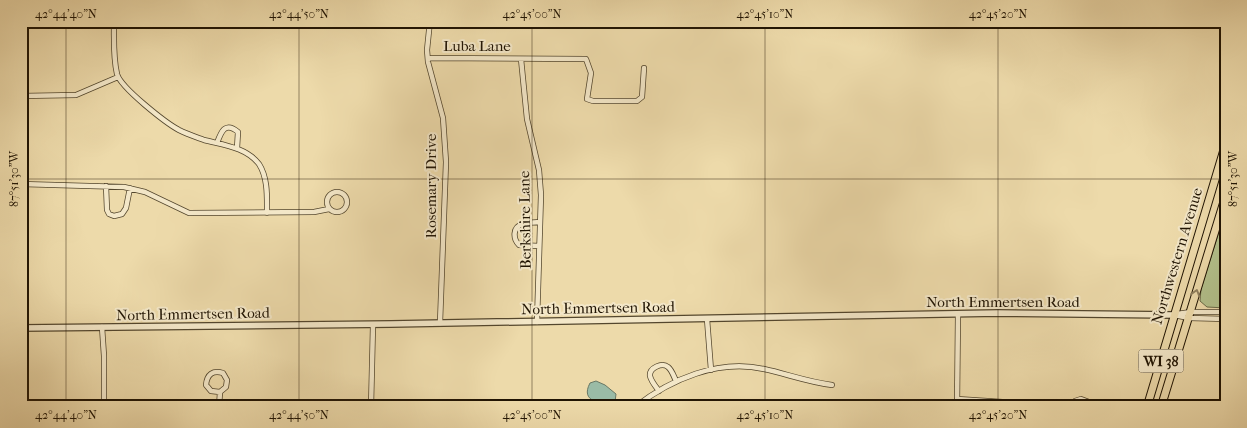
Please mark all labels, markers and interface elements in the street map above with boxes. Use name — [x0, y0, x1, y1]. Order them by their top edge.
text: 42°44'40"N — [35, 7, 97, 21]
text: 42°44'50"N — [269, 7, 329, 21]
text: 42°45'00"N — [502, 7, 562, 21]
text: 42°45'10"N — [737, 7, 793, 21]
text: 42°45'20"N — [969, 7, 1027, 21]
street label: Luba Lane — [443, 37, 511, 55]
street label: Rosemary Drive — [422, 133, 440, 238]
text: 87°51'30"W — [7, 150, 21, 207]
text: 87°51'30"W — [1226, 150, 1240, 207]
street label: Berkshire Lane — [515, 170, 535, 269]
street label: Northwestern Avenue — [1148, 185, 1207, 326]
one-way arrow — [1191, 290, 1201, 298]
street label: North Emmertsen Road — [926, 293, 1081, 311]
street label: North Emmertsen Road — [521, 298, 676, 318]
street label: North Emmertsen Road — [116, 304, 271, 324]
road number: WI 38 — [1138, 350, 1184, 372]
text: 42°44'40"N — [35, 408, 97, 422]
text: 42°44'50"N — [269, 408, 329, 422]
text: 42°45'00"N — [502, 408, 562, 422]
text: 42°45'10"N — [737, 408, 793, 422]
text: 42°45'20"N — [969, 408, 1027, 422]

